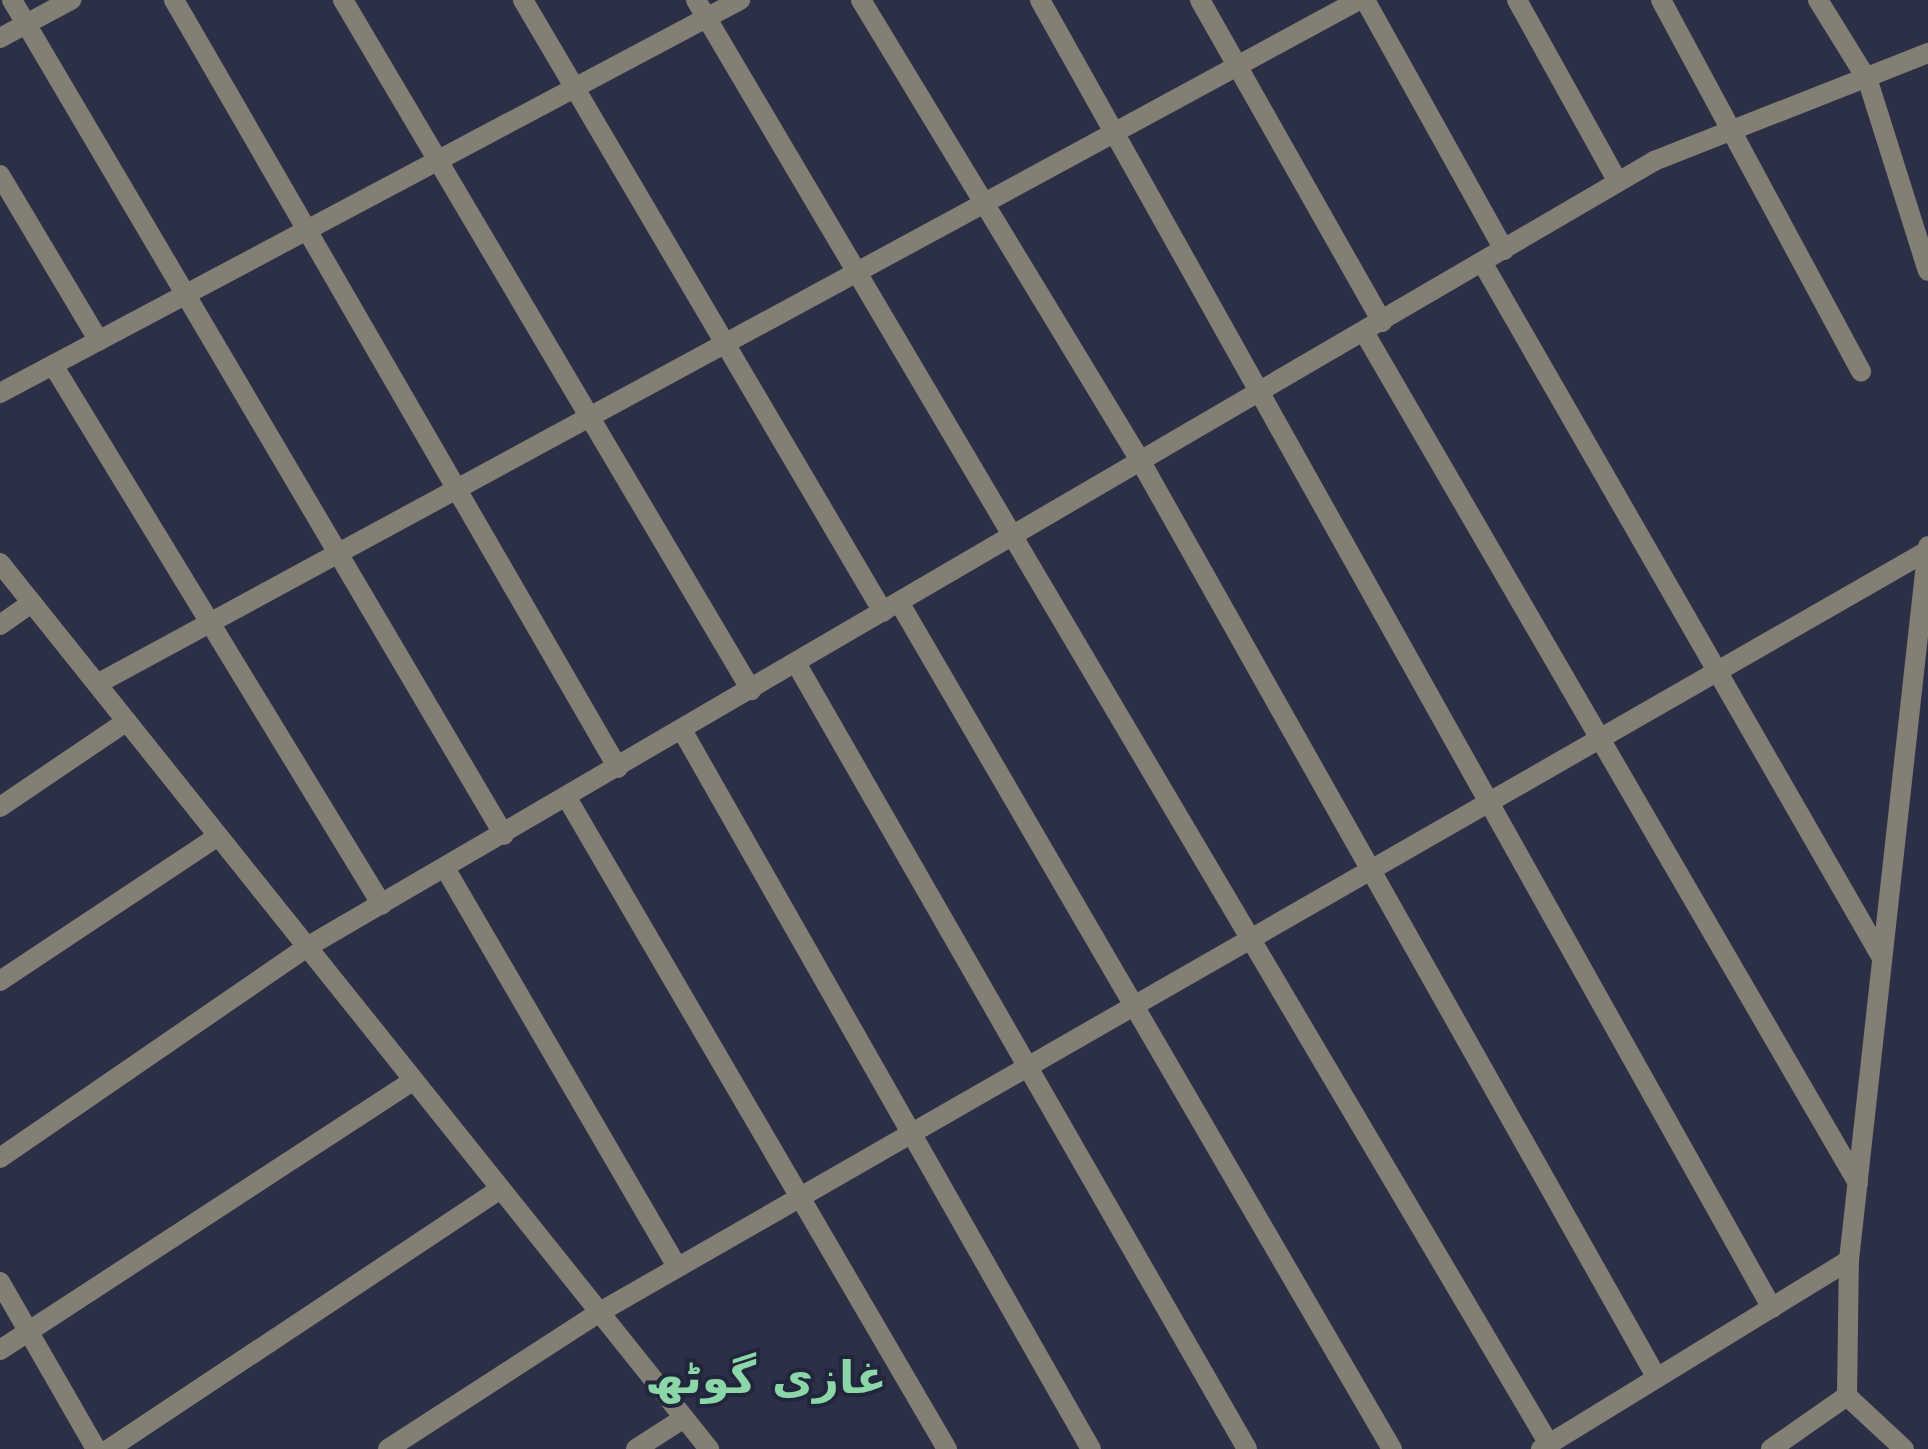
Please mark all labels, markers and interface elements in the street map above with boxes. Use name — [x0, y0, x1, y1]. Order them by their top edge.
district label: غازی گوٹھ — [645, 1351, 887, 1405]

